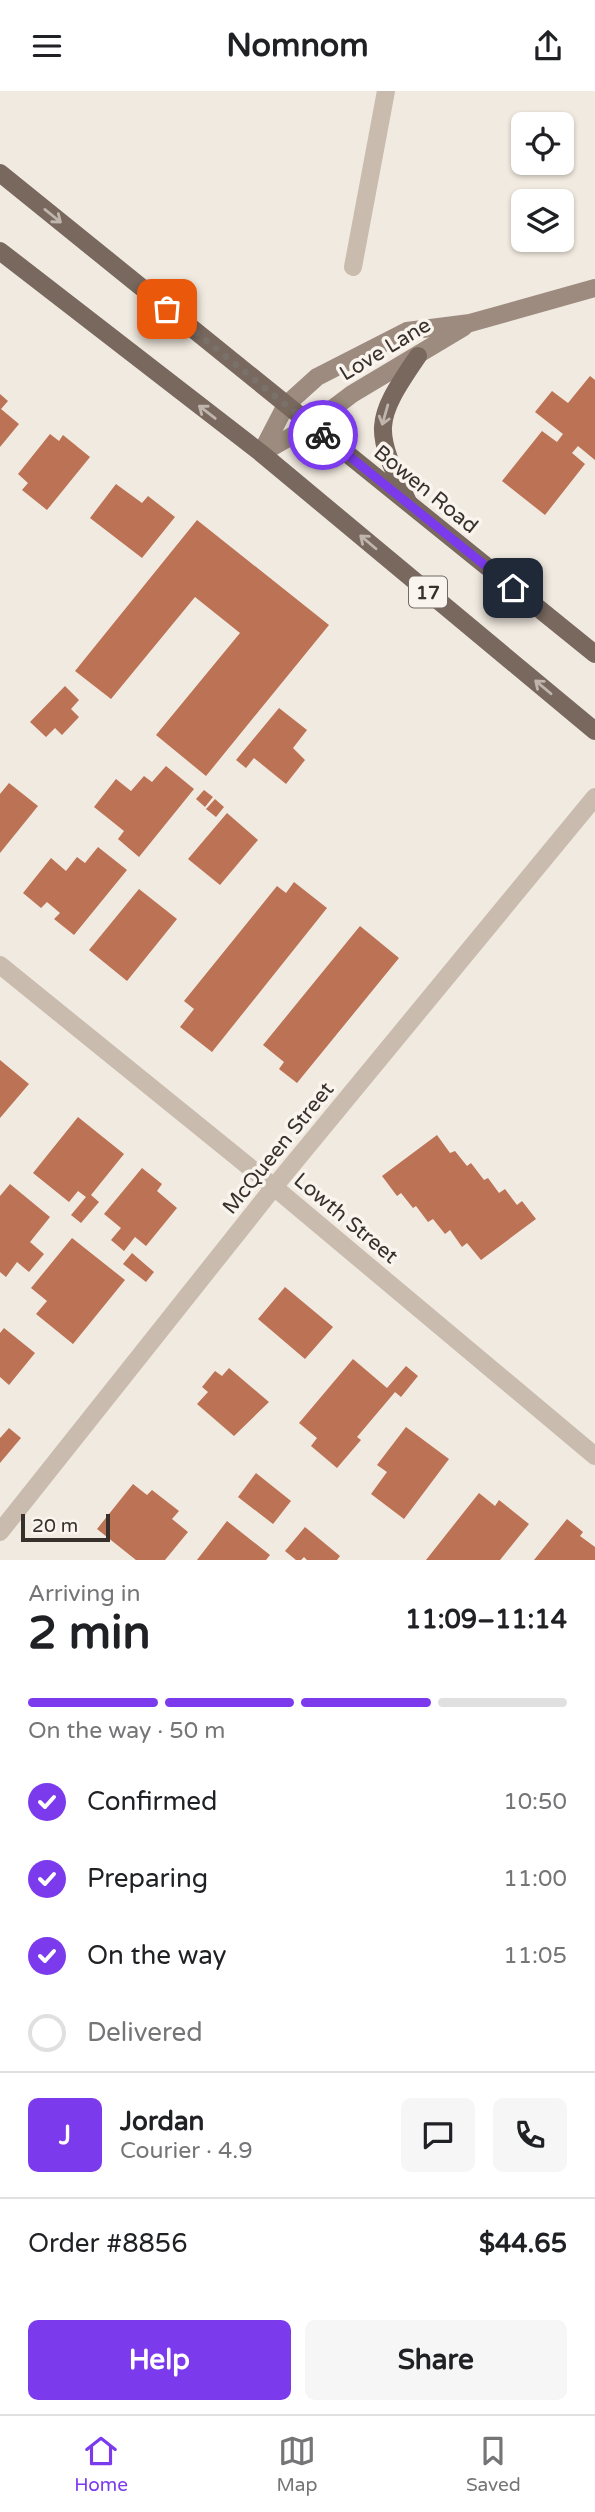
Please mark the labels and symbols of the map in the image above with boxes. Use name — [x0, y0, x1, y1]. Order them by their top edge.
one-way arrow — [43, 209, 61, 224]
pin — [137, 279, 197, 339]
street label: Love Lane — [335, 312, 435, 386]
courier — [288, 400, 358, 470]
one-way arrow — [378, 403, 391, 426]
one-way arrow — [199, 404, 217, 419]
street label: Bowen Road — [369, 440, 483, 539]
one-way arrow — [359, 534, 377, 549]
pin — [483, 558, 543, 618]
road number: 17 — [409, 577, 447, 607]
one-way arrow — [534, 679, 552, 695]
street label: McQueen Street — [217, 1077, 339, 1219]
street label: Lowth Street — [289, 1168, 403, 1269]
scale bar — [21, 1511, 110, 1543]

